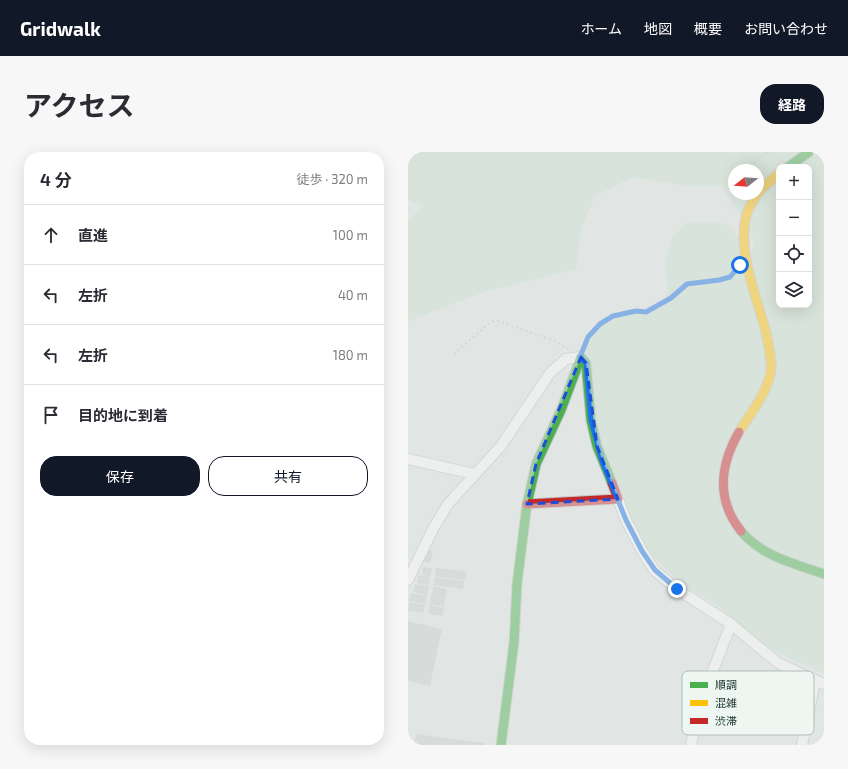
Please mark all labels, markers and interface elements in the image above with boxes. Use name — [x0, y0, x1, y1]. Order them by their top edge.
text: Gridwalk — [20, 17, 101, 40]
text: ホーム — [580, 20, 622, 37]
text: 地図 — [644, 20, 672, 37]
text: 概要 — [694, 20, 722, 37]
text: お問い合わせ — [744, 20, 828, 37]
button: 経路 — [760, 84, 824, 124]
text: アクセス — [24, 88, 135, 122]
north arrow — [728, 164, 764, 200]
map controls — [776, 164, 812, 308]
button: + — [776, 164, 812, 200]
text: 4 分 — [40, 169, 72, 189]
text: 徒歩 · 320 m — [296, 171, 368, 187]
button: − — [776, 200, 812, 236]
icon: ahead — [40, 224, 62, 246]
text: 直進 — [78, 226, 108, 244]
text: 100 m — [333, 227, 368, 243]
button: locate — [776, 236, 812, 272]
route start — [731, 256, 749, 274]
button: layers — [776, 272, 812, 308]
icon: left — [40, 284, 62, 306]
text: 左折 — [78, 286, 108, 304]
text: 40 m — [338, 287, 368, 303]
icon: left — [40, 344, 62, 366]
text: 左折 — [78, 346, 108, 364]
text: 180 m — [333, 347, 368, 363]
icon: arrive — [40, 404, 62, 426]
text: 目的地に到着 — [78, 406, 168, 424]
button: 保存 — [40, 456, 200, 496]
button: 共有 — [208, 456, 368, 496]
route end — [668, 580, 686, 598]
legend — [682, 671, 814, 735]
text: 順調 — [715, 678, 737, 691]
text: 混雑 — [715, 696, 737, 709]
text: 渋滞 — [715, 714, 737, 727]

